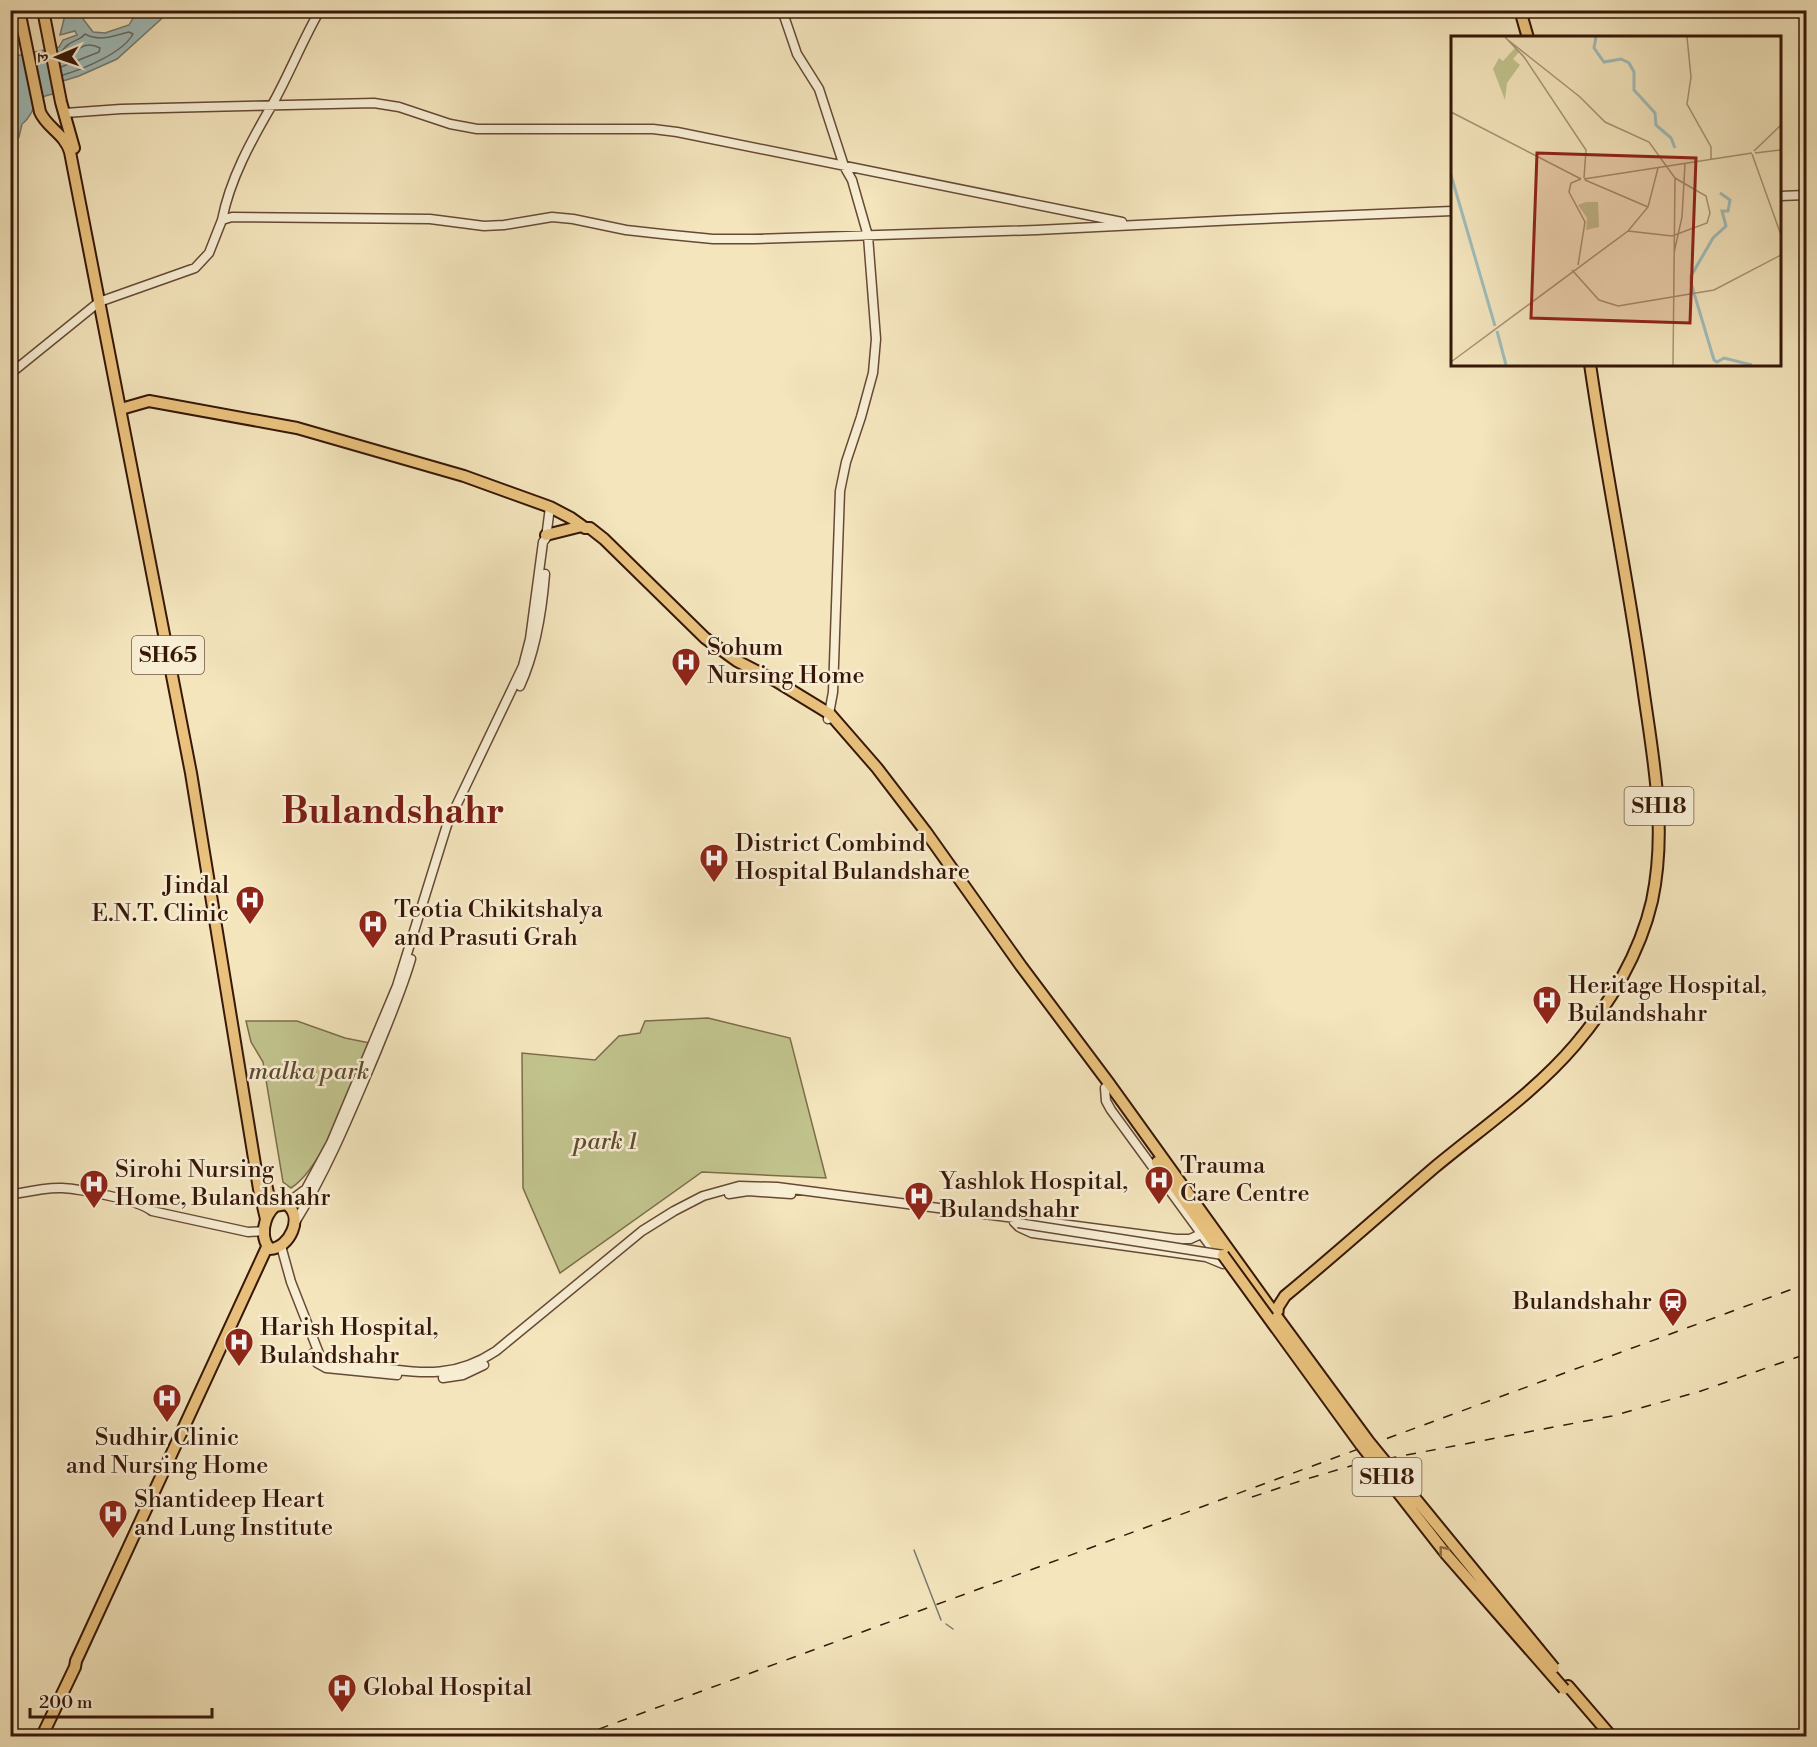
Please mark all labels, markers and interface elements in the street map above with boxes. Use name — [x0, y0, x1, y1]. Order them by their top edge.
north arrow — [27, 27, 87, 87]
inset map — [1451, 36, 1781, 366]
text: उ — [33, 51, 53, 63]
place label: Sohum Nursing Home — [707, 633, 865, 691]
road number: SH65 — [132, 636, 204, 674]
hospital icon: Sohum Nursing Home — [670, 646, 702, 688]
road number: SH18 — [1624, 787, 1694, 825]
district label: Bulandshahr — [282, 790, 504, 835]
place label: District Combind Hospital Bulandshare — [735, 829, 970, 887]
hospital icon: District Combind Hospital Bulandshare — [698, 842, 730, 884]
place label: Jindal E.N.T. Clinic — [92, 871, 229, 929]
hospital icon: Jindal E.N.T. Clinic — [234, 884, 266, 926]
place label: Teotia Chikitshalya and Prasuti Grah — [394, 895, 604, 953]
hospital icon: Teotia Chikitshalya and Prasuti Grah — [357, 908, 389, 950]
place label: Heritage Hospital, Bulandshahr — [1567, 971, 1766, 1029]
hospital icon: Heritage Hospital, Bulandshahr — [1531, 984, 1563, 1026]
park label: malka park — [249, 1057, 369, 1087]
park label: park 1 — [571, 1127, 637, 1157]
place label: Trauma Care Centre — [1180, 1151, 1310, 1209]
place label: Sirohi Nursing Home, Bulandshahr — [115, 1155, 331, 1213]
hospital icon: Trauma Care Centre — [1143, 1164, 1175, 1206]
place label: Yashlok Hospital, Bulandshahr — [938, 1167, 1128, 1225]
hospital icon: Sirohi Nursing Home, Bulandshahr — [78, 1168, 110, 1210]
hospital icon: Yashlok Hospital, Bulandshahr — [903, 1180, 935, 1222]
station icon: Bulandshahr — [1657, 1286, 1689, 1328]
place label: Bulandshahr — [1512, 1287, 1652, 1317]
place label: Harish Hospital, Bulandshahr — [259, 1313, 438, 1371]
hospital icon: Harish Hospital, Bulandshahr — [223, 1326, 255, 1368]
hospital icon: Sudhir Clinic and Nursing Home — [151, 1382, 183, 1424]
place label: Sudhir Clinic and Nursing Home — [66, 1423, 268, 1481]
road number: SH18 — [1352, 1458, 1422, 1496]
place label: Shantideep Heart and Lung Institute — [134, 1485, 333, 1543]
hospital icon: Shantideep Heart and Lung Institute — [97, 1498, 129, 1540]
one-way arrow — [1440, 1545, 1451, 1556]
hospital icon: Global Hospital — [326, 1672, 358, 1714]
place label: Global Hospital — [363, 1673, 532, 1703]
scale bar — [30, 1681, 212, 1719]
text: 200 m — [39, 1691, 93, 1714]

